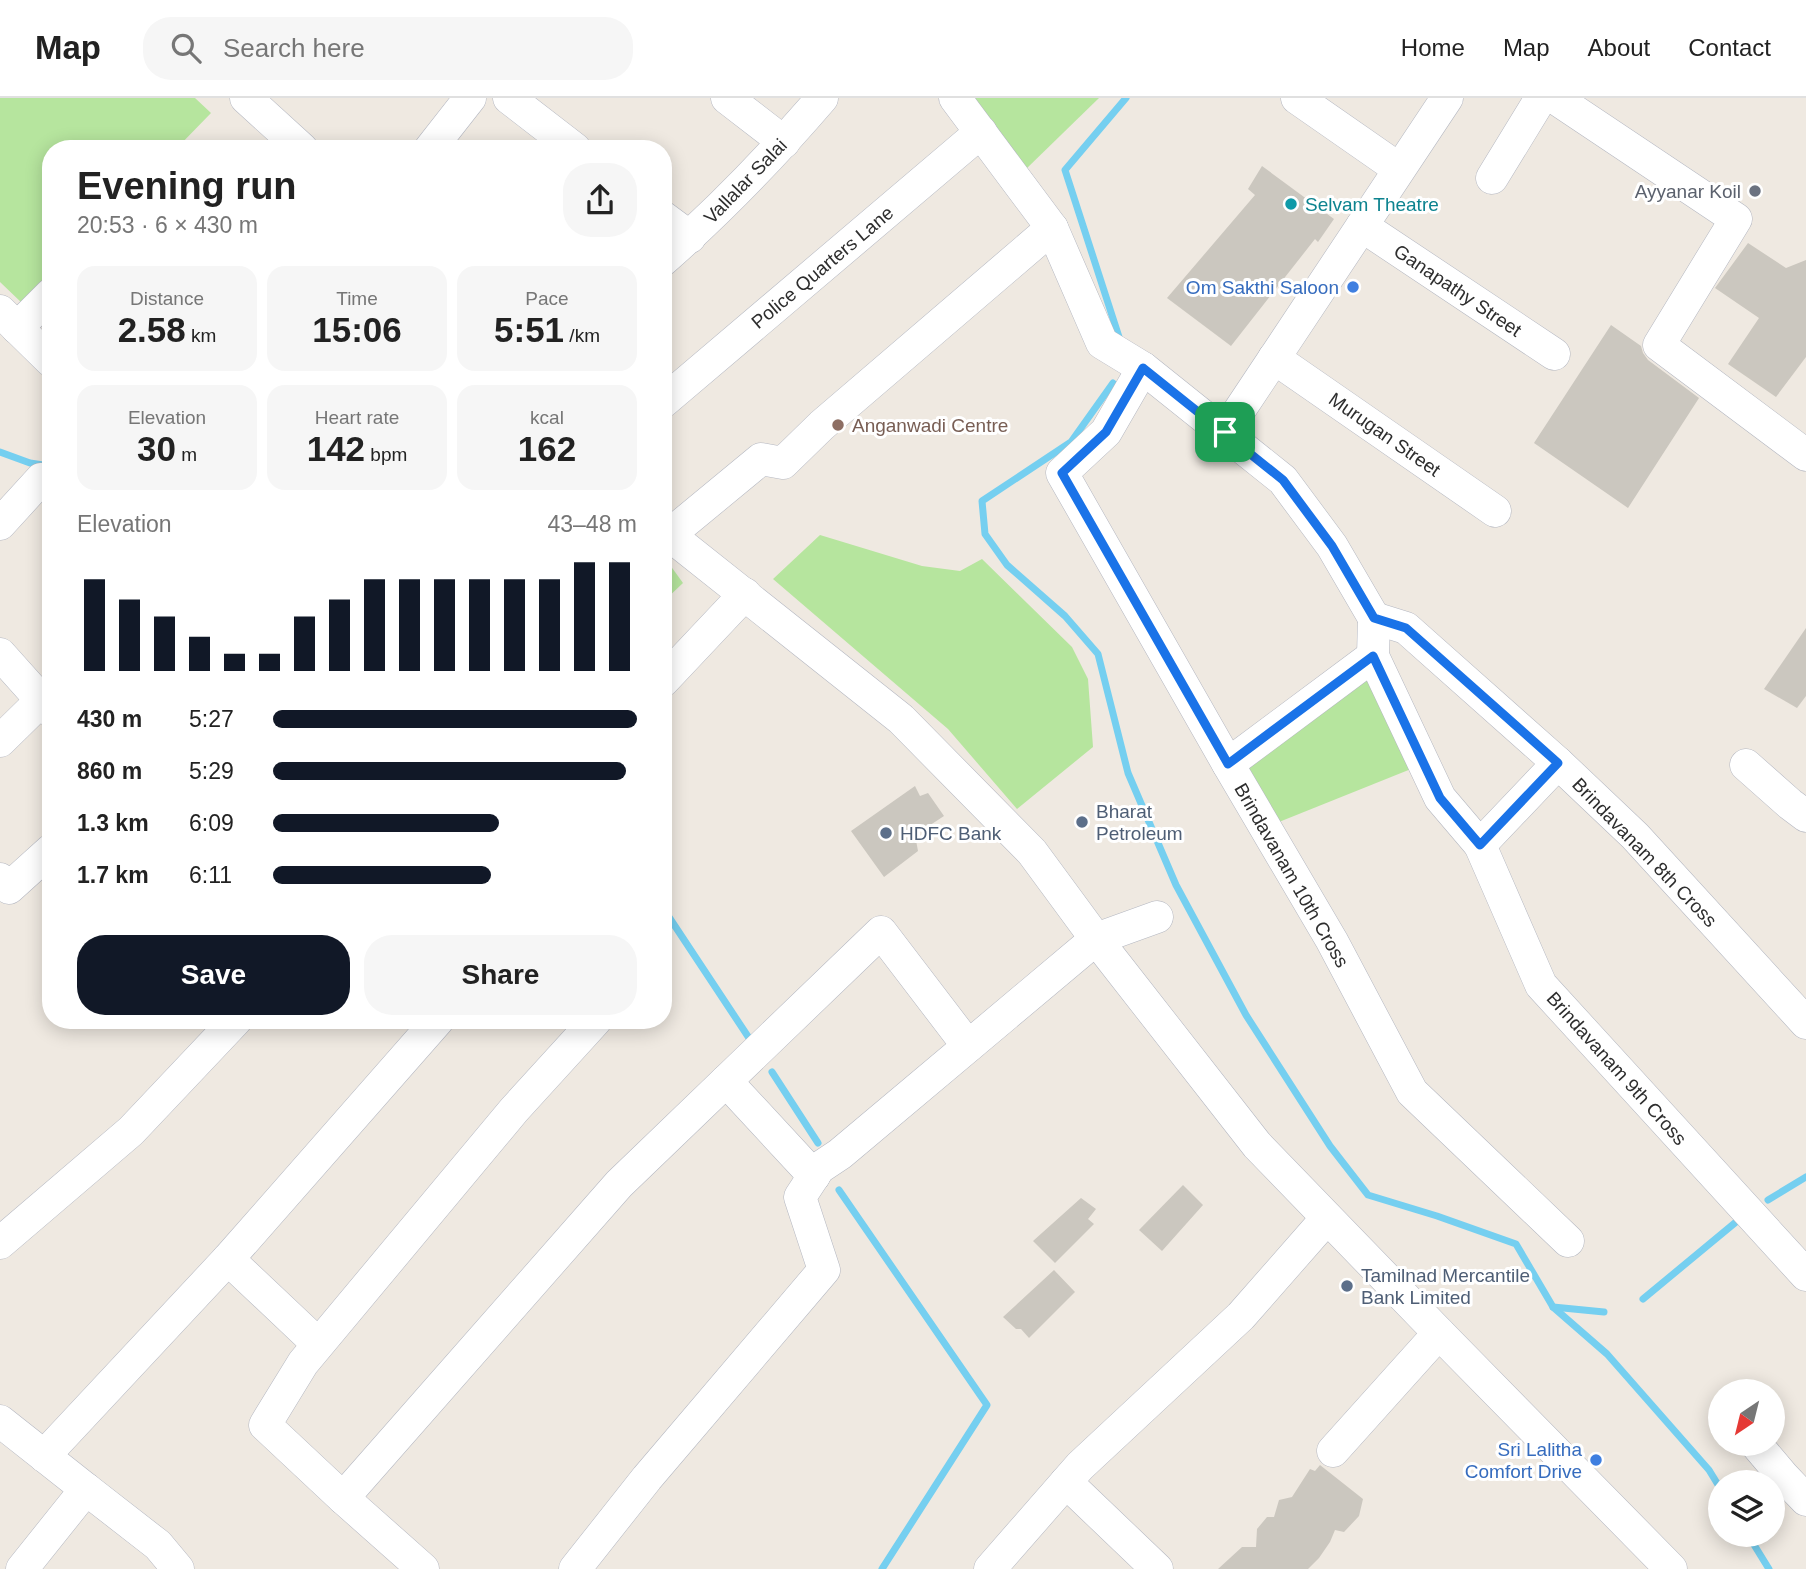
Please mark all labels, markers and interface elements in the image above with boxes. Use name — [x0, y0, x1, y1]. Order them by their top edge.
search box — [143, 17, 633, 80]
text: Map — [35, 29, 101, 66]
icon: search — [167, 29, 205, 67]
text: Search here — [223, 33, 365, 63]
text: Home — [1401, 34, 1465, 61]
text: Map — [1503, 34, 1550, 61]
text: About — [1588, 34, 1650, 61]
text: Contact — [1688, 34, 1771, 61]
street label: Vallalar Salai — [700, 135, 791, 228]
button: share — [563, 163, 637, 237]
text: Evening run — [77, 165, 297, 207]
place label: Ayyanar Koil — [1635, 181, 1741, 202]
marker: Ayyanar Koil — [1747, 183, 1763, 199]
place label: Selvam Theatre — [1305, 194, 1439, 215]
marker: Selvam Theatre — [1283, 196, 1299, 212]
street label: Police Quarters Lane — [747, 202, 897, 333]
text: 20:53 · 6 × 430 m — [77, 212, 258, 238]
street label: Ganapathy Street — [1390, 240, 1526, 341]
place label: Om Sakthi Saloon — [1186, 277, 1339, 298]
marker: Om Sakthi Saloon — [1345, 279, 1361, 295]
text: Distance — [130, 288, 204, 309]
text: Time — [336, 288, 378, 309]
text: Pace — [525, 288, 569, 309]
text: 2.58 — [118, 310, 186, 349]
text: 15:06 — [312, 310, 402, 349]
text: 5:51 — [494, 310, 564, 349]
text: km — [186, 325, 216, 346]
text: /km — [564, 325, 600, 346]
street label: Murugan Street — [1325, 388, 1445, 481]
pin — [1195, 402, 1255, 462]
text: Elevation — [128, 407, 206, 428]
text: Heart rate — [315, 407, 399, 428]
text: kcal — [530, 407, 564, 428]
icon: arrive — [1206, 413, 1244, 451]
place label: Anganwadi Centre — [852, 415, 1008, 436]
marker: Anganwadi Centre — [830, 417, 846, 433]
text: 30 — [137, 429, 176, 468]
text: 142 — [307, 429, 365, 468]
text: 162 — [518, 429, 576, 468]
text: m — [176, 444, 197, 465]
text: bpm — [365, 444, 407, 465]
text: Elevation — [77, 511, 172, 537]
text: 43–48 m — [547, 511, 637, 537]
text: 430 m — [77, 706, 142, 732]
text: 5:27 — [189, 706, 234, 732]
text: 860 m — [77, 758, 142, 784]
text: 5:29 — [189, 758, 234, 784]
street label: Brindavanam 8th Cross — [1568, 774, 1721, 931]
street label: Brindavanam 10th Cross — [1230, 779, 1353, 971]
place label: Bharat Petroleum — [1096, 801, 1183, 844]
text: 1.3 km — [77, 810, 149, 836]
text: 6:09 — [189, 810, 234, 836]
marker: Bharat Petroleum — [1074, 814, 1090, 830]
place label: HDFC Bank — [900, 823, 1002, 844]
marker: HDFC Bank — [878, 825, 894, 841]
text: 1.7 km — [77, 862, 149, 888]
text: 6:11 — [189, 862, 232, 888]
button: Save — [77, 935, 350, 1015]
button: Share — [364, 935, 637, 1015]
street label: Brindavanam 9th Cross — [1542, 988, 1691, 1149]
place label: Tamilnad Mercantile Bank Limited — [1361, 1265, 1530, 1308]
marker: Tamilnad Mercantile Bank Limited — [1339, 1278, 1355, 1294]
north arrow — [1708, 1379, 1785, 1456]
map controls — [1708, 1379, 1785, 1547]
place label: Sri Lalitha Comfort Drive — [1465, 1439, 1582, 1482]
marker: Sri Lalitha Comfort Drive — [1588, 1452, 1604, 1468]
button: layers — [1708, 1470, 1785, 1547]

